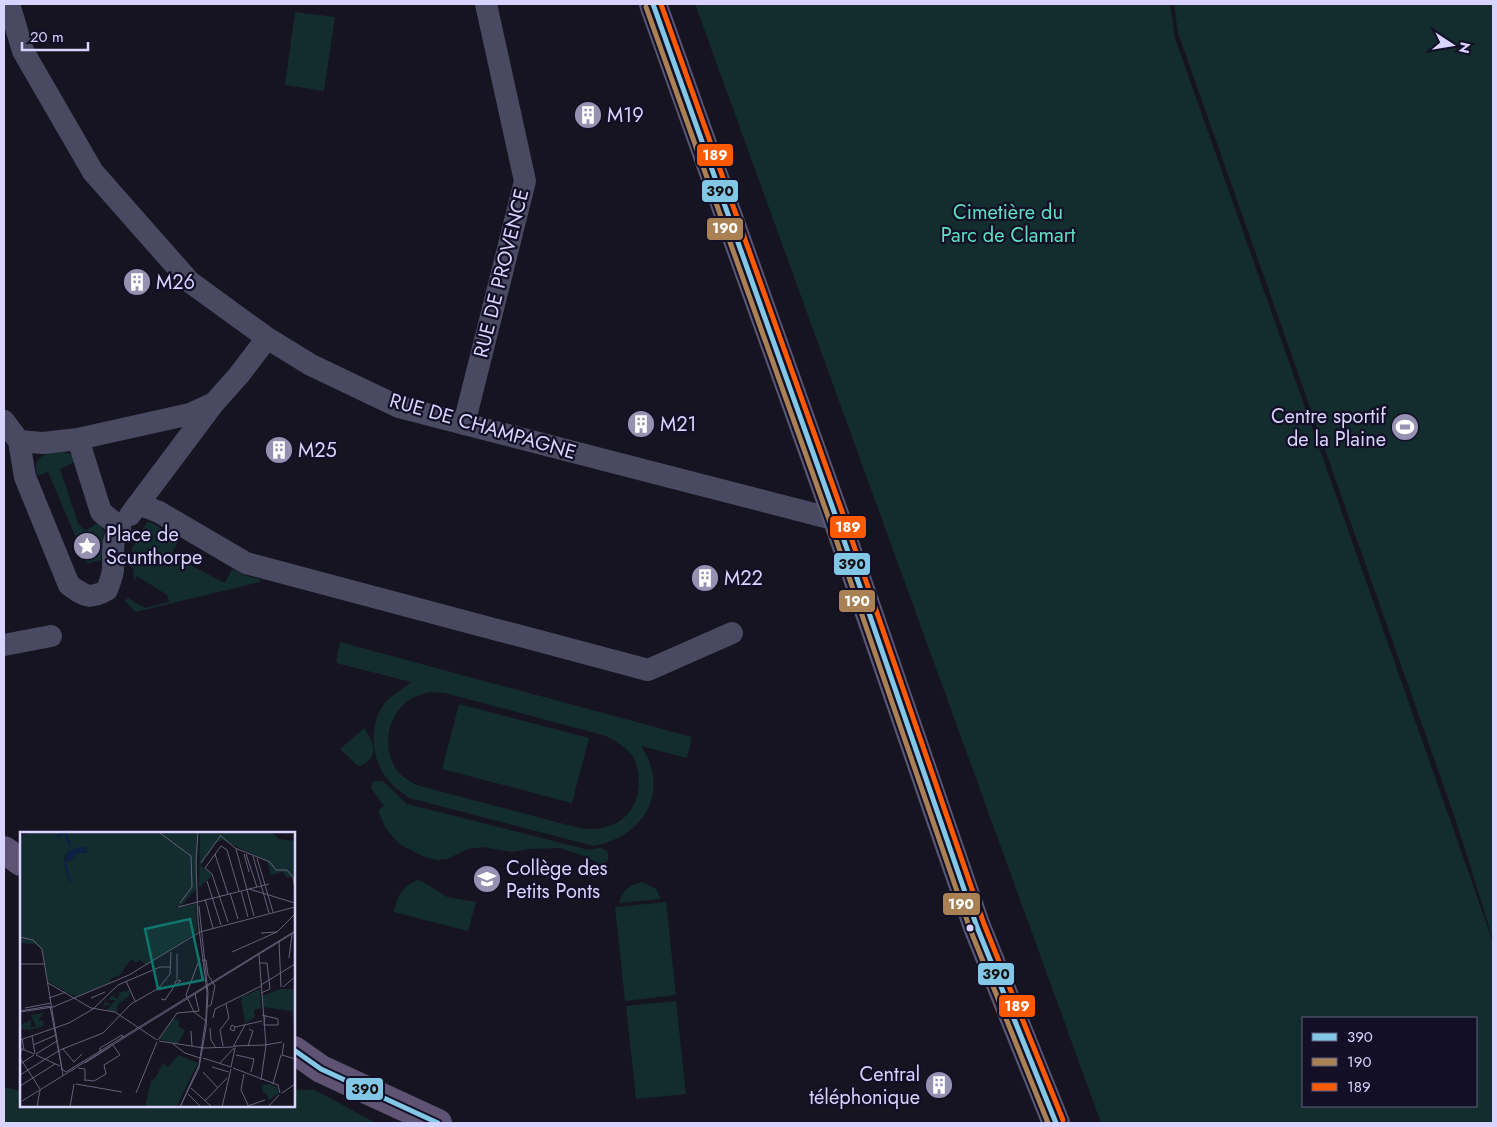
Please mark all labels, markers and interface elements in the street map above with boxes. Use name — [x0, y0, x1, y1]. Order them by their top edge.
scale bar — [22, 20, 89, 52]
north arrow — [1427, 20, 1477, 70]
text: 20 m — [30, 26, 64, 48]
text: N — [1454, 40, 1476, 55]
building icon: M19 — [573, 100, 603, 130]
place label: M19 — [607, 101, 644, 130]
line badge: 189 — [696, 143, 734, 167]
text: 189 — [702, 145, 728, 165]
line badge: 390 — [701, 179, 739, 203]
text: 390 — [706, 181, 734, 201]
street label: RUE DE PROVENCE — [466, 186, 536, 361]
park label: Cimetière du Parc de Clamart — [941, 198, 1075, 250]
line badge: 190 — [706, 217, 744, 241]
text: 190 — [712, 218, 738, 238]
building icon: M26 — [122, 267, 152, 297]
place label: M26 — [156, 268, 195, 297]
street label: RUE DE CHAMPAGNE — [386, 386, 580, 467]
place label: Centre sportif de la Plaine — [1271, 402, 1387, 454]
building icon: M21 — [626, 409, 656, 439]
place label: M21 — [660, 410, 697, 439]
sports icon: Centre sportif de la Plaine — [1390, 412, 1420, 442]
building icon: M25 — [264, 435, 294, 465]
place label: M25 — [298, 436, 337, 465]
line badge: 189 — [829, 515, 867, 539]
text: 189 — [835, 517, 861, 537]
place label: Place de Scunthorpe — [106, 520, 202, 572]
place icon: Place de Scunthorpe — [72, 531, 102, 561]
line badge: 390 — [833, 552, 871, 576]
text: 390 — [838, 554, 866, 574]
building icon: M22 — [690, 563, 720, 593]
place label: M22 — [724, 564, 763, 593]
line badge: 190 — [838, 589, 876, 613]
text: 190 — [844, 591, 870, 611]
inset map — [20, 832, 295, 1107]
place label: Collège des Petits Ponts — [506, 854, 608, 906]
school or university icon: Collège des Petits Ponts — [472, 864, 502, 894]
line badge: 190 — [942, 892, 981, 916]
text: 190 — [948, 894, 974, 914]
unlabelled marker — [965, 923, 975, 933]
line badge: 390 — [977, 962, 1015, 986]
text: 390 — [982, 964, 1010, 984]
line badge: 189 — [998, 994, 1036, 1018]
text: 189 — [1004, 996, 1030, 1016]
legend — [1302, 1017, 1477, 1107]
text: 390 — [1347, 1026, 1373, 1048]
text: 190 — [1347, 1051, 1371, 1073]
place label: Central téléphonique — [809, 1060, 920, 1112]
building icon: Central téléphonique — [924, 1070, 954, 1100]
text: 189 — [1347, 1076, 1371, 1098]
line badge: 390 — [345, 1077, 384, 1101]
text: 390 — [351, 1079, 379, 1099]

